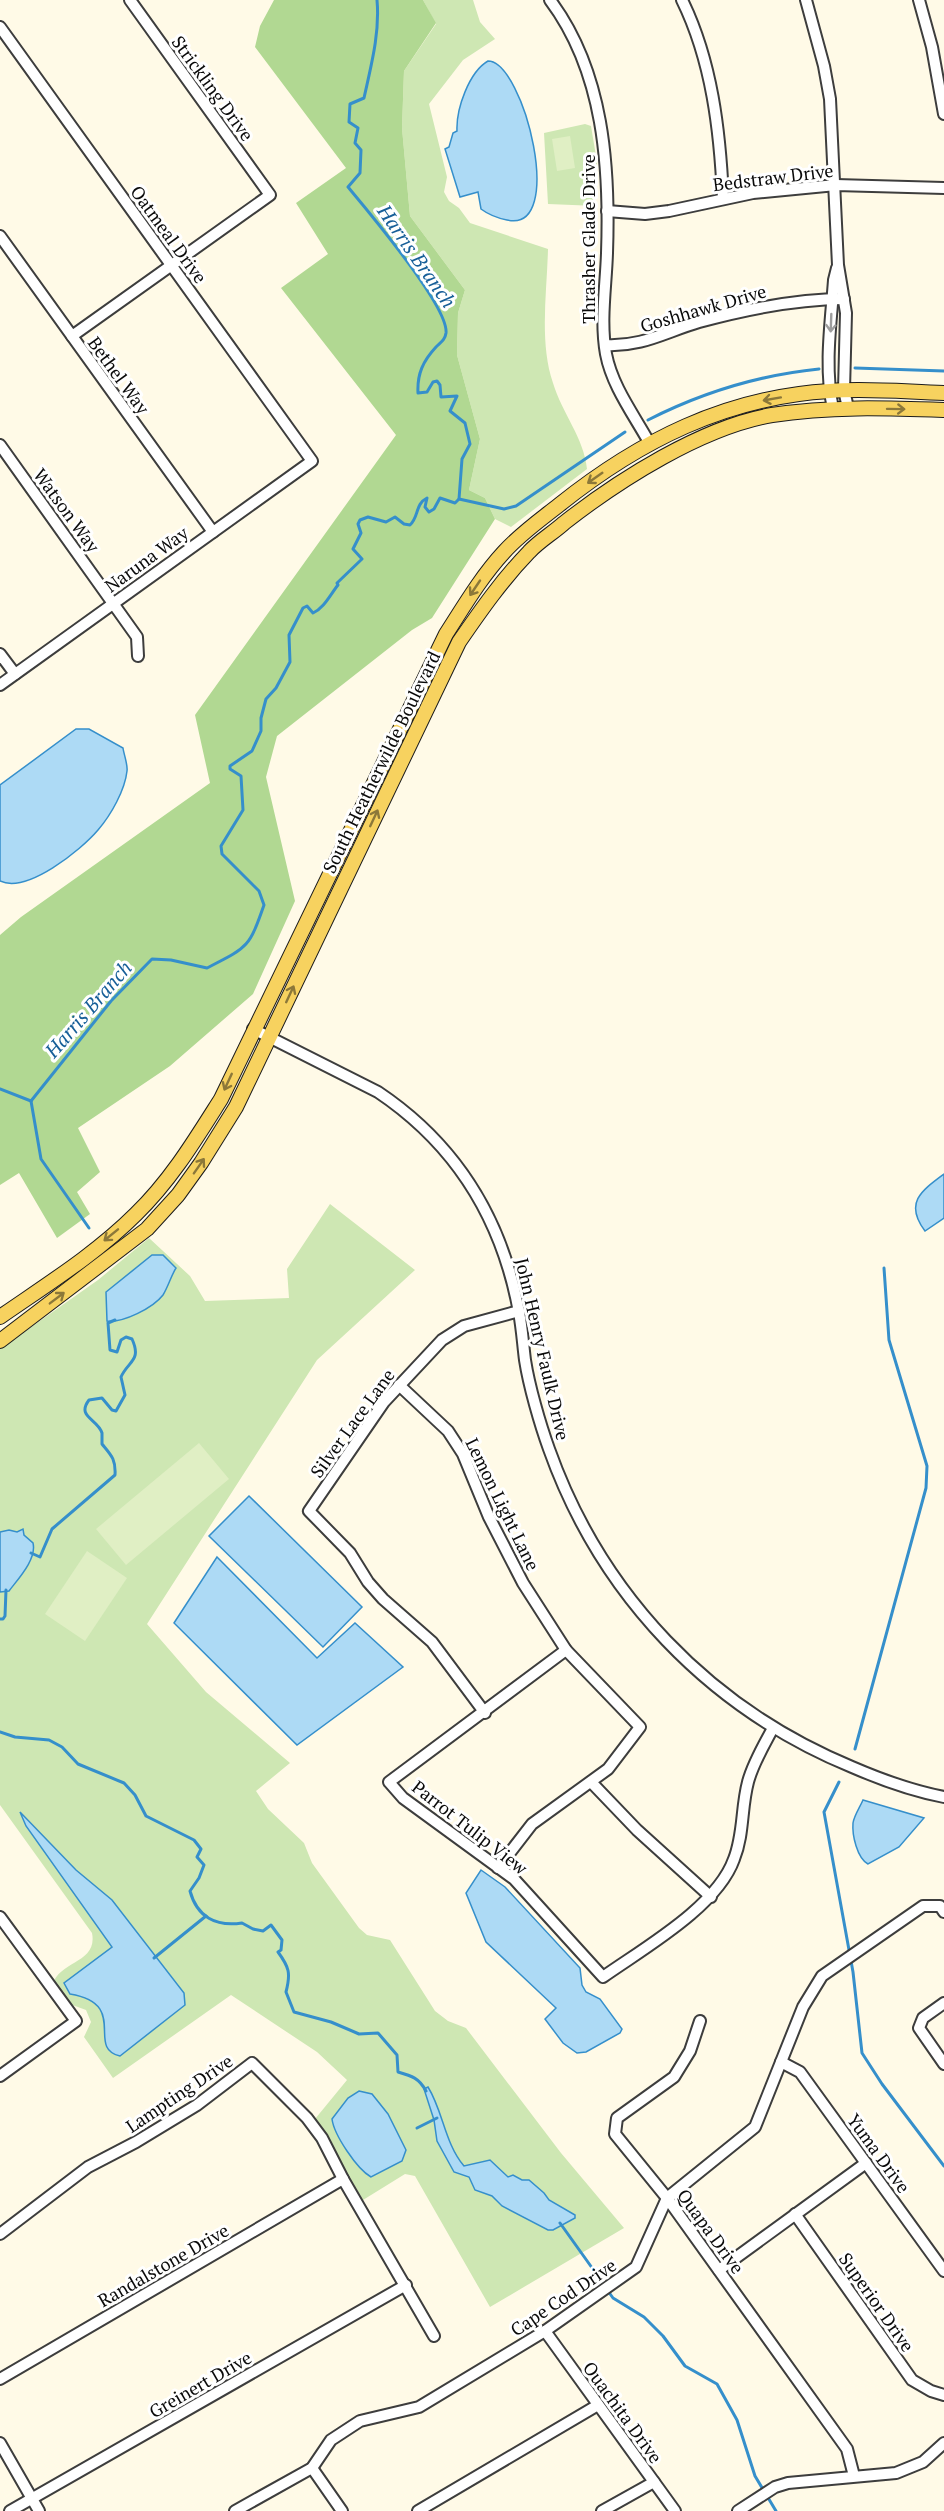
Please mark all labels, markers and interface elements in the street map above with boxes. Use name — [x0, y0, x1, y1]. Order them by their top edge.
street label: Strickling Drive — [167, 31, 259, 145]
street label: Thrasher Glade Drive — [576, 154, 600, 324]
street label: Bedstraw Drive — [711, 158, 835, 196]
street label: Oatmeal Drive — [125, 180, 213, 288]
water label: Harris Branch — [371, 198, 463, 313]
street label: Goshhawk Drive — [637, 279, 769, 337]
one-way arrow — [825, 312, 836, 332]
street label: Bethel Way — [83, 332, 156, 419]
one-way arrow — [762, 394, 782, 405]
one-way arrow — [885, 403, 905, 414]
street label: Watson Way — [28, 463, 106, 557]
one-way arrow — [587, 472, 604, 484]
street label: Naruna Way — [100, 520, 193, 597]
one-way arrow — [469, 580, 482, 597]
street label: South Heatherwilde Boulevard — [317, 647, 445, 877]
one-way arrow — [368, 809, 380, 827]
water label: Harris Branch — [38, 955, 138, 1064]
one-way arrow — [285, 986, 297, 1004]
one-way arrow — [222, 1073, 234, 1091]
one-way arrow — [193, 1159, 205, 1175]
one-way arrow — [103, 1229, 119, 1242]
street label: John Henry Faulk Drive — [510, 1255, 576, 1443]
one-way arrow — [49, 1292, 65, 1305]
street label: Silver Lace Lane — [304, 1364, 400, 1482]
street label: Lemon Light Lane — [461, 1434, 545, 1574]
street label: Parrot Tulip View — [407, 1774, 533, 1880]
street label: Lampting Drive — [121, 2048, 237, 2138]
street label: Yuma Drive — [842, 2109, 916, 2197]
street label: Quapa Drive — [672, 2184, 750, 2278]
street label: Randalstone Drive — [93, 2218, 233, 2312]
street label: Superior Drive — [834, 2248, 920, 2356]
street label: Cape Cod Drive — [505, 2253, 621, 2341]
street label: Greinert Drive — [144, 2345, 256, 2423]
street label: Ouachita Drive — [578, 2356, 668, 2468]

